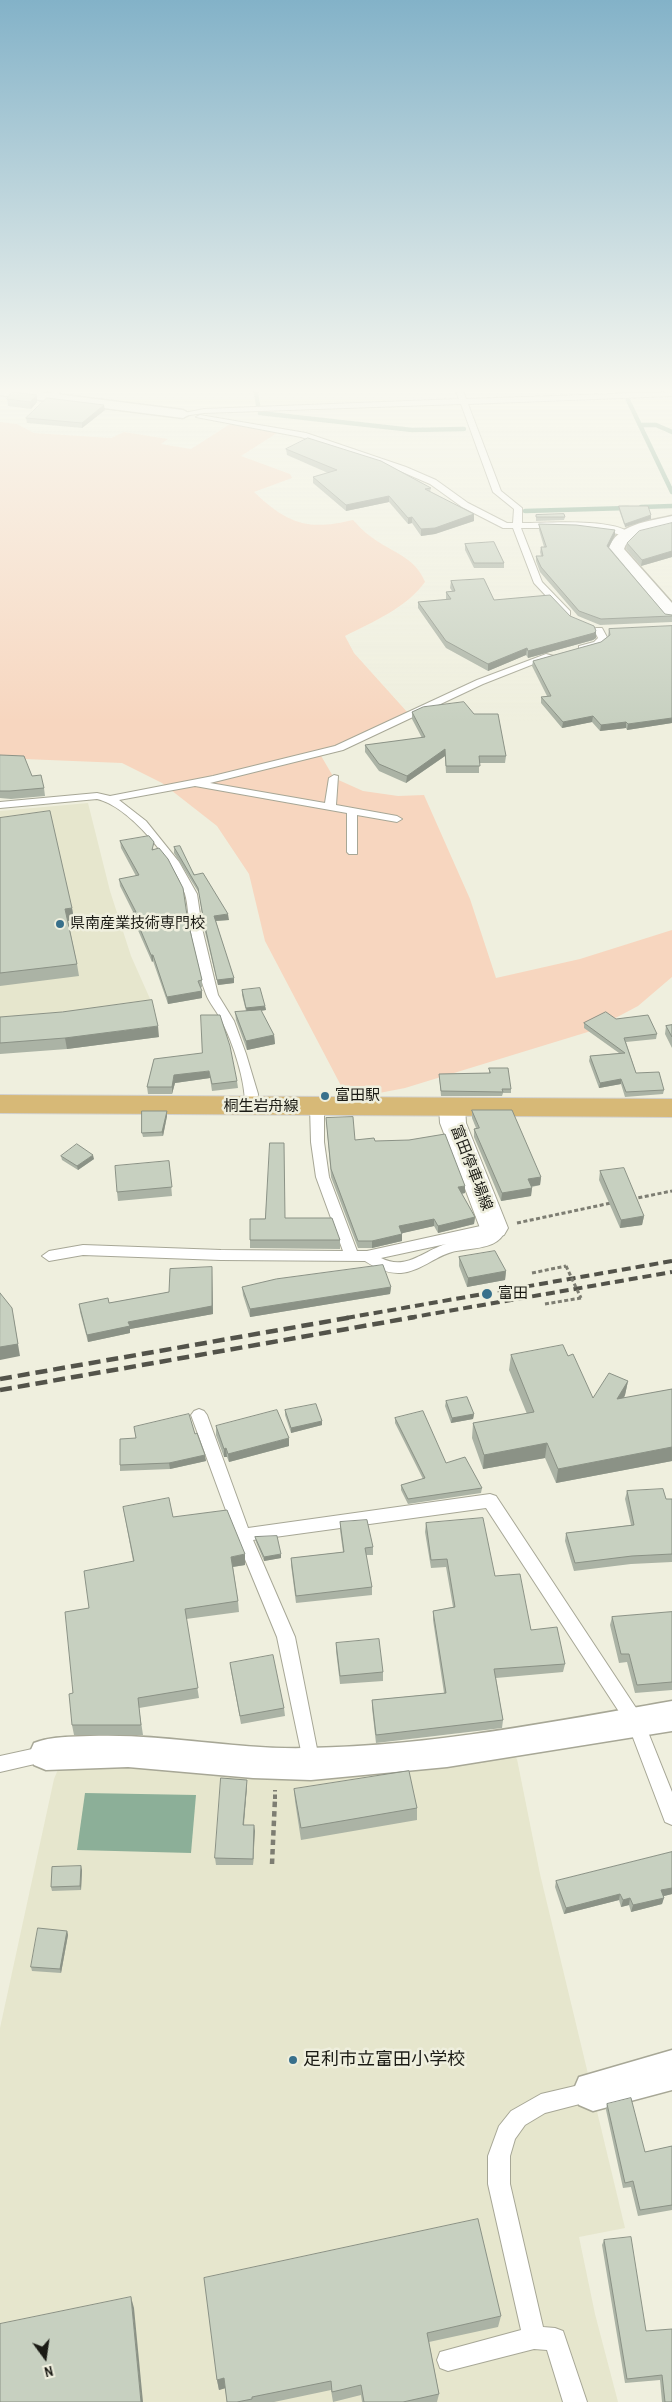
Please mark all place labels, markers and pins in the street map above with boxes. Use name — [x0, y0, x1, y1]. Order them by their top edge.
place label: 県南産業技術専門校 — [70, 915, 205, 933]
marker: 県南産業技術専門校 — [54, 918, 66, 930]
place label: 富田駅 — [335, 1087, 380, 1105]
marker: 富田駅 — [319, 1090, 331, 1102]
place label: 富田 — [498, 1285, 528, 1303]
marker: 富田 — [480, 1287, 494, 1301]
place label: 足利市立富田小学校 — [303, 2049, 465, 2071]
marker: 足利市立富田小学校 — [287, 2054, 299, 2066]

